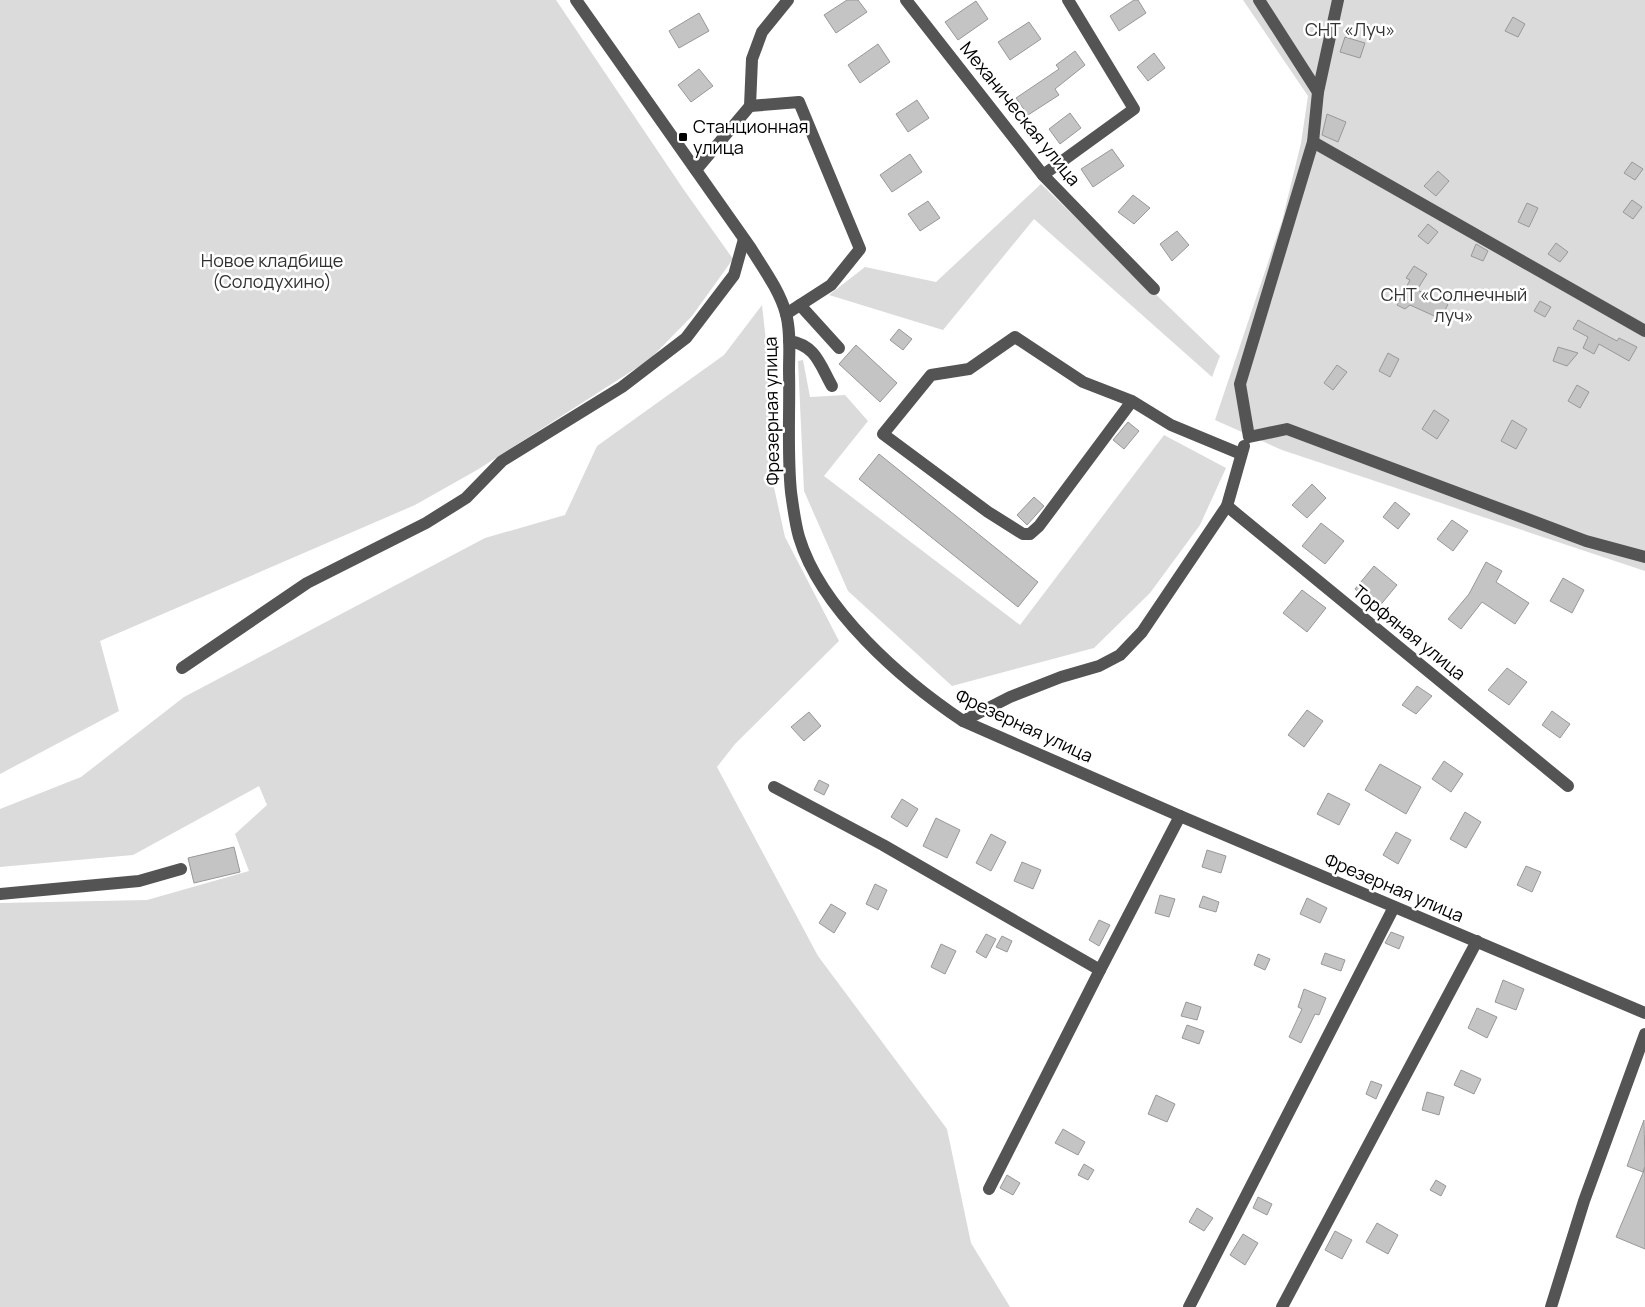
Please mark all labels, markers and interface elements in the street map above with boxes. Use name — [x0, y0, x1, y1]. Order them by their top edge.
park label: СНТ «Луч» — [1305, 17, 1395, 41]
street label: Механическая улица — [955, 36, 1086, 190]
place label: Станционная улица — [693, 114, 809, 159]
marker: Станционная улица — [677, 131, 689, 143]
park label: Новое кладбище (Солодухино) — [201, 248, 343, 293]
park label: СНТ «Солнечный луч» — [1381, 282, 1527, 327]
street label: Фрезерная улица — [758, 336, 784, 486]
street label: Торфяная улица — [1348, 579, 1471, 685]
street label: Фрезерная улица — [952, 683, 1097, 767]
street label: Фрезерная улица — [1321, 847, 1468, 927]

